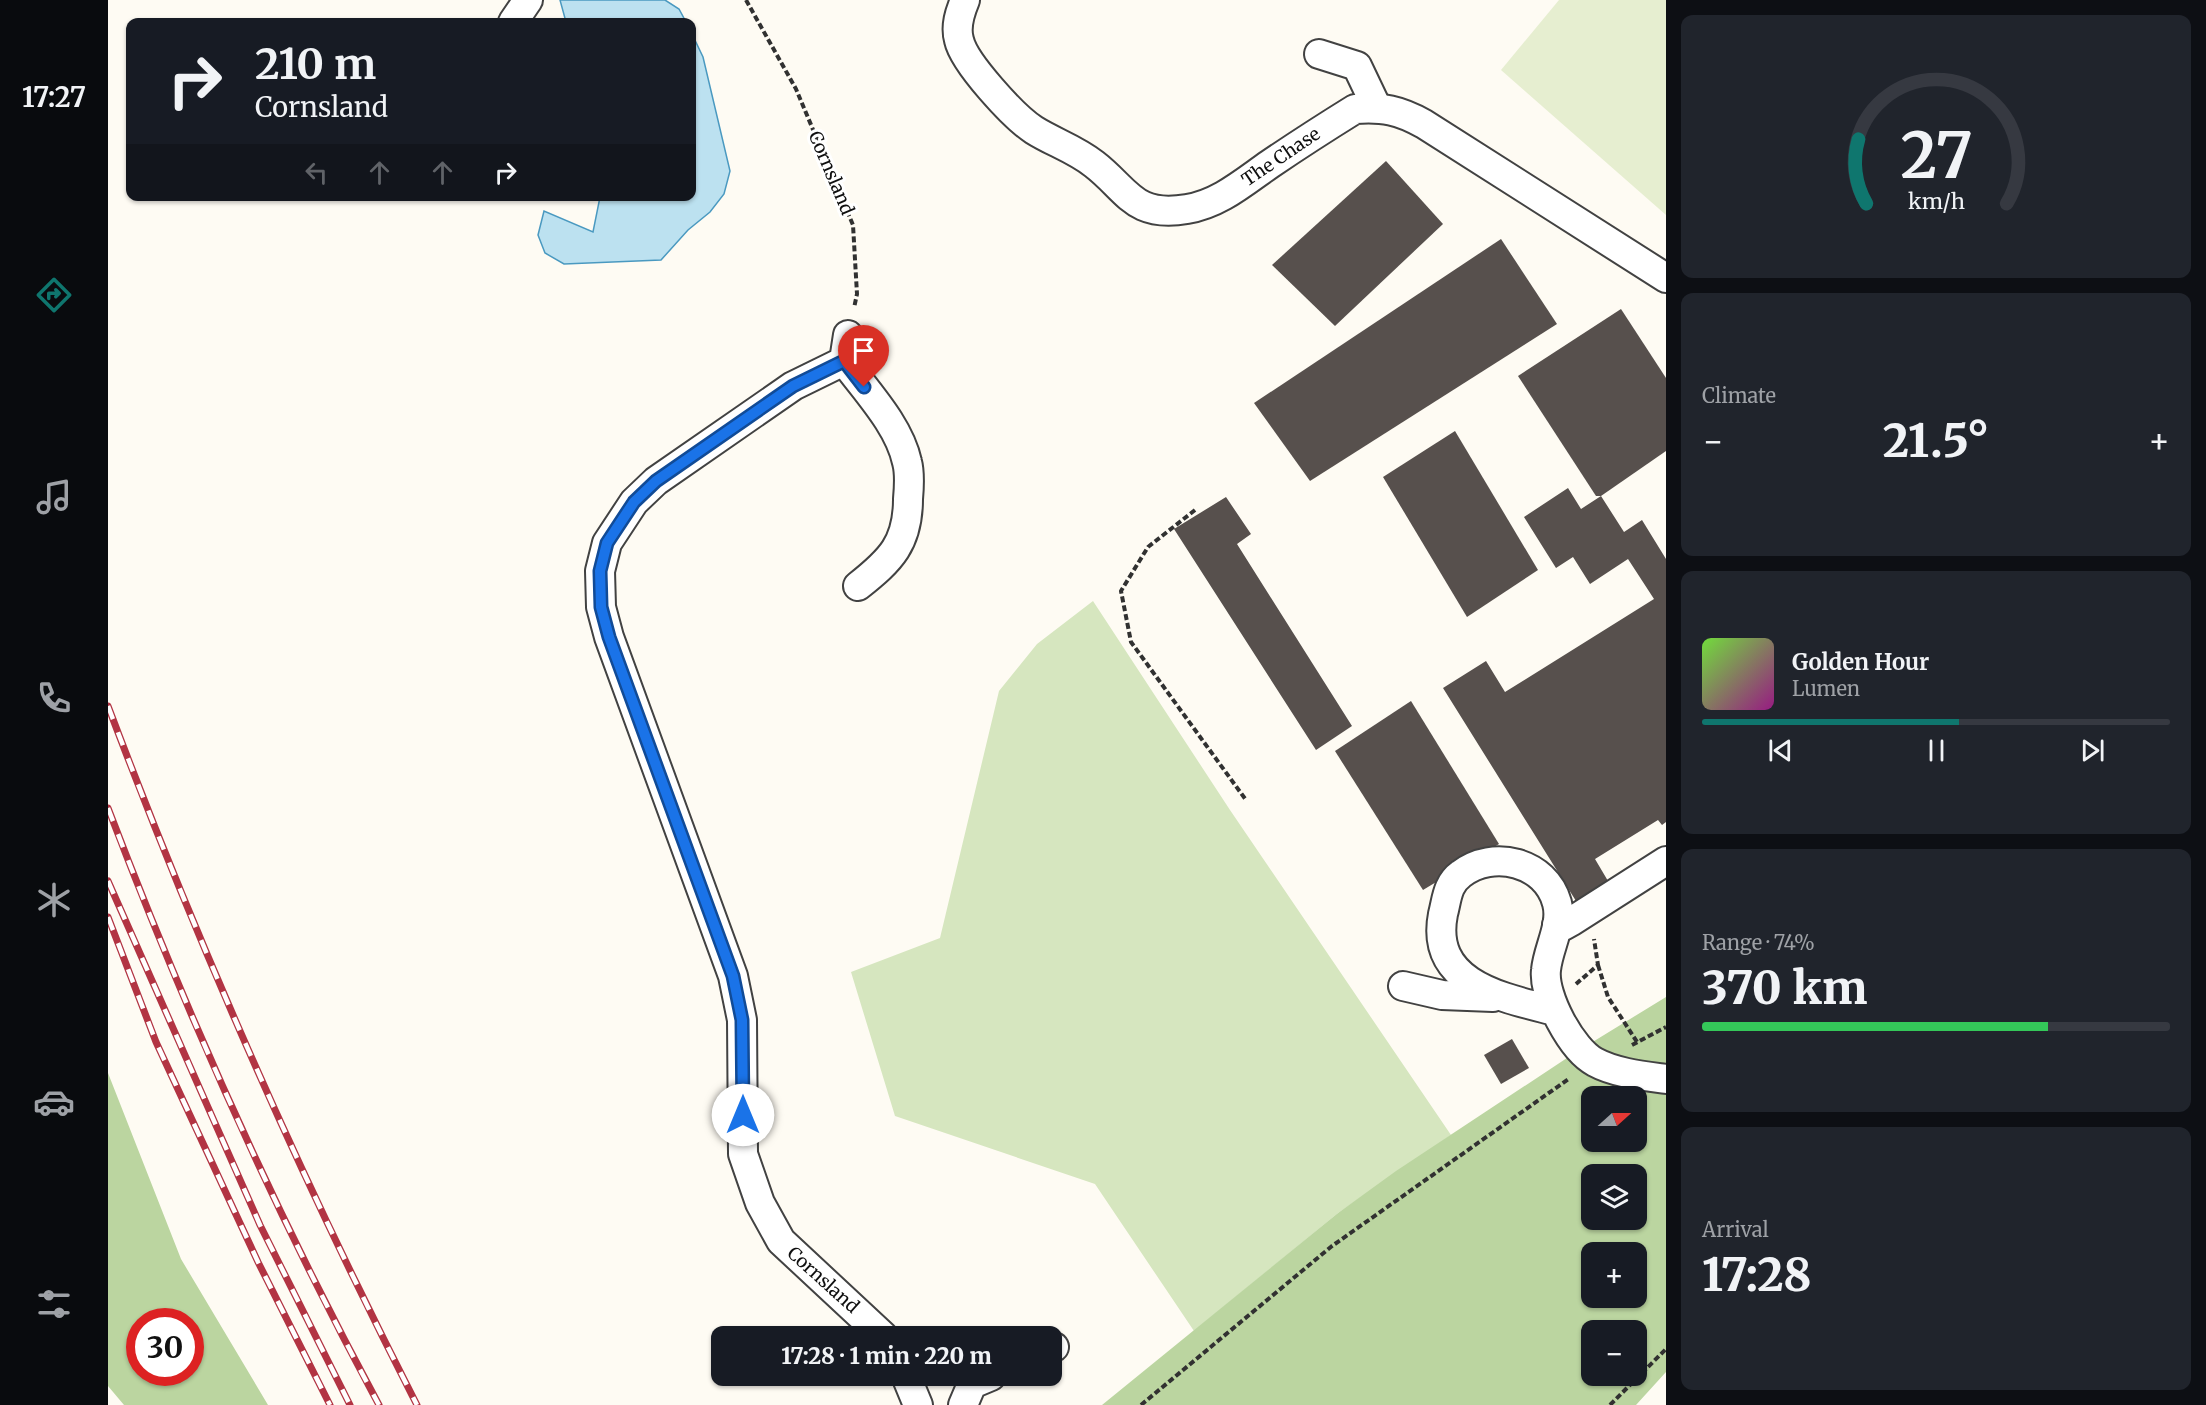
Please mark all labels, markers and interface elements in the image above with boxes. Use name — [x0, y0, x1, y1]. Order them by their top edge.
text: 210 m — [255, 38, 376, 90]
icon: right — [156, 42, 234, 120]
text: 17:27 — [22, 80, 86, 114]
text: Cornsland — [255, 90, 388, 124]
text: 27 — [1900, 117, 1972, 195]
street label: The Chase — [1237, 122, 1324, 191]
street label: Cornsland — [804, 127, 859, 218]
icon: left — [300, 156, 333, 189]
icon: ahead — [363, 156, 396, 189]
icon: ahead — [426, 156, 459, 189]
icon: right — [489, 156, 522, 189]
text: km/h — [1908, 188, 1964, 215]
icon: directions — [33, 274, 75, 316]
pin — [838, 325, 889, 387]
icon: arrive — [847, 334, 880, 367]
text: Climate — [1702, 383, 1776, 408]
text: 21.5° — [1883, 413, 1989, 469]
text: − — [1702, 421, 1724, 462]
text: + — [2148, 421, 2170, 462]
icon: music — [33, 476, 75, 518]
text: Golden Hour — [1792, 648, 1929, 676]
text: Lumen — [1792, 676, 1860, 701]
icon: phone — [33, 677, 75, 719]
icon: previous — [1764, 734, 1797, 767]
icon: pause — [1920, 734, 1953, 767]
icon: next — [2076, 734, 2109, 767]
icon: climate — [33, 879, 75, 921]
text: Range · 74% — [1702, 930, 1815, 955]
text: 370 km — [1702, 960, 1867, 1016]
icon: car — [33, 1081, 75, 1123]
position arrow — [711, 1083, 775, 1147]
north arrow — [1581, 1086, 1647, 1152]
map controls — [1581, 1086, 1647, 1386]
button: layers — [1581, 1164, 1647, 1230]
text: Arrival — [1702, 1217, 1769, 1242]
street label: Cornsland — [783, 1241, 864, 1318]
button: + — [1581, 1242, 1647, 1308]
text: 17:28 — [1702, 1247, 1812, 1303]
icon: filters — [33, 1283, 75, 1325]
speed limit sign: 30 — [126, 1308, 204, 1386]
button: − — [1581, 1320, 1647, 1386]
text: 17:28 · 1 min · 220 m — [781, 1342, 992, 1370]

